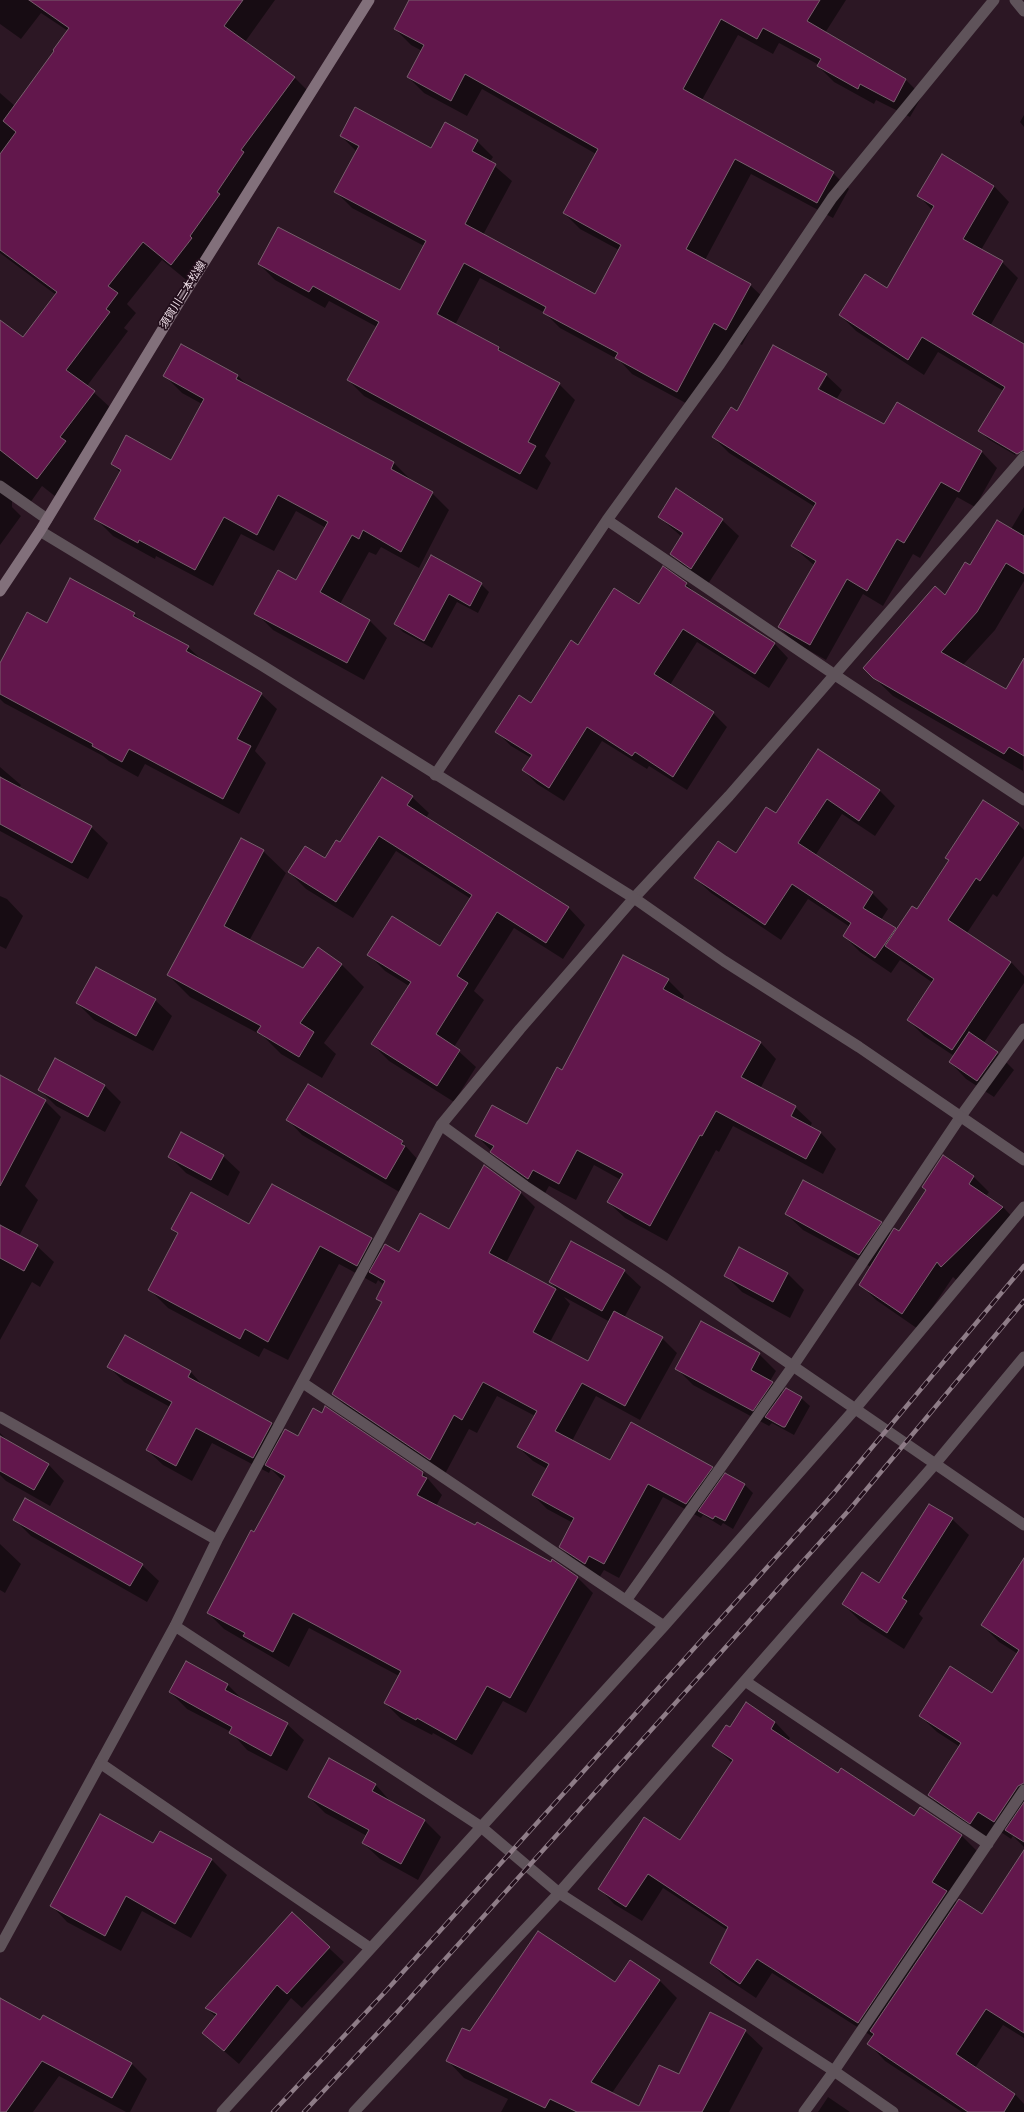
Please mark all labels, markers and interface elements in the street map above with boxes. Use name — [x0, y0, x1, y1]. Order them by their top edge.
street label: 須賀川二本松線 — [157, 259, 209, 331]

